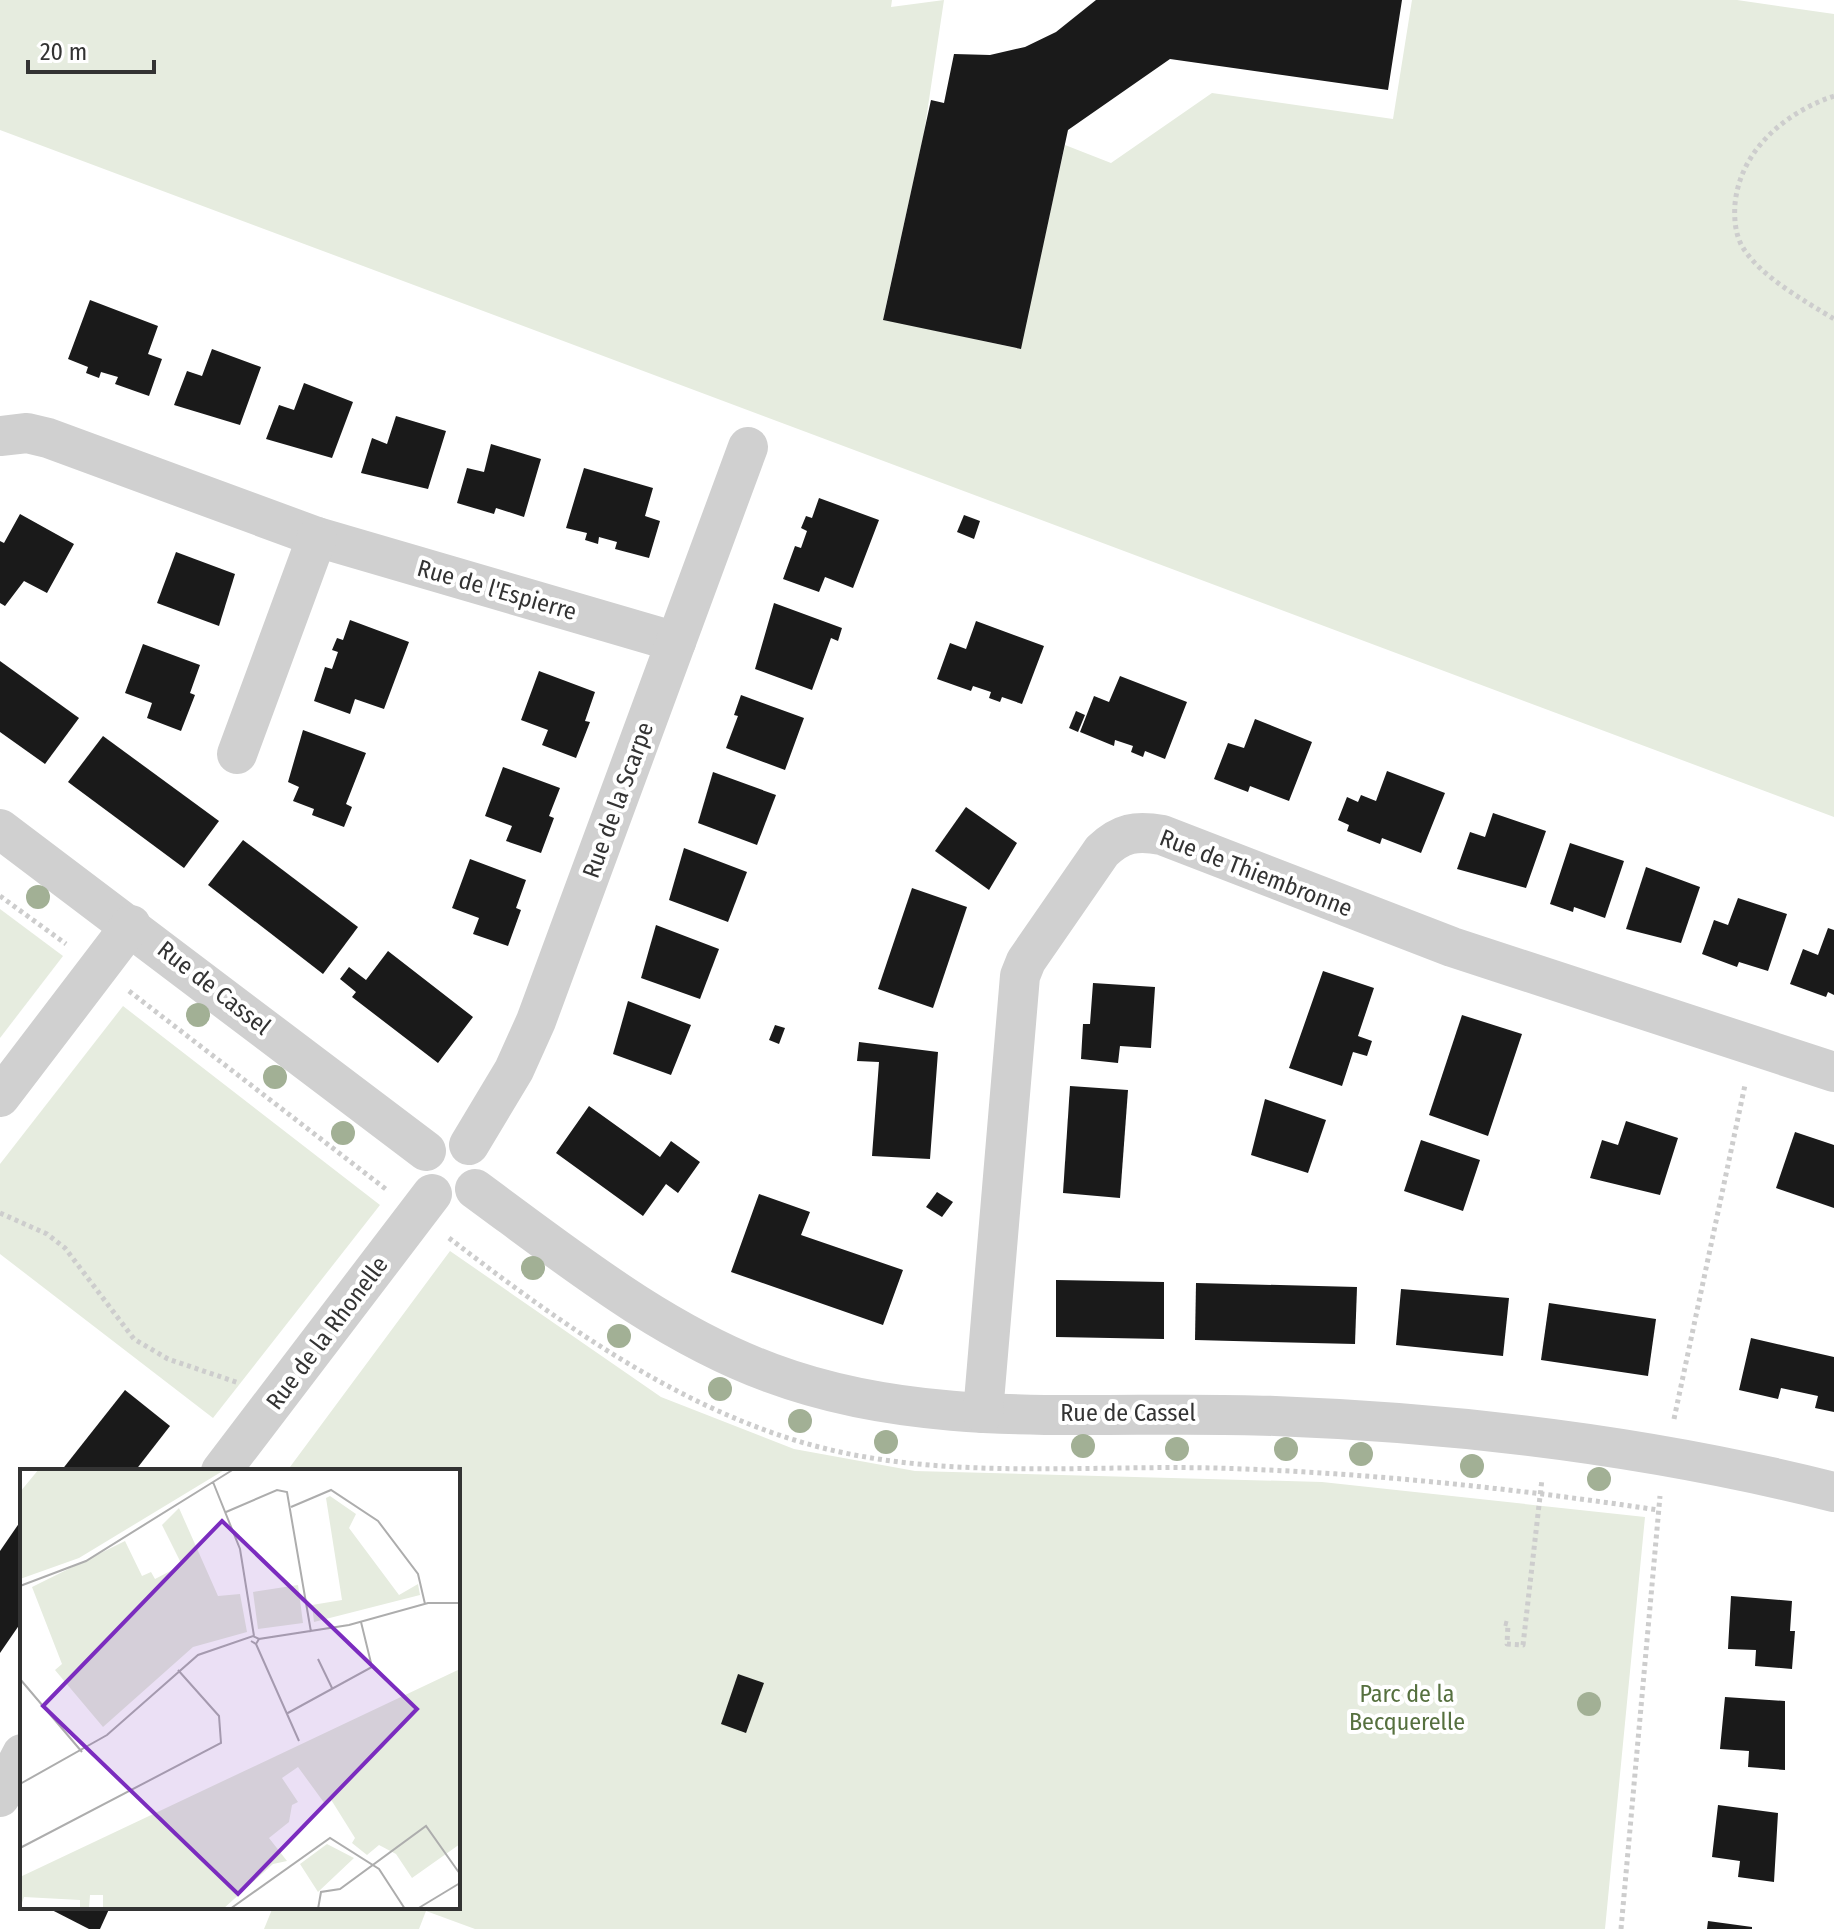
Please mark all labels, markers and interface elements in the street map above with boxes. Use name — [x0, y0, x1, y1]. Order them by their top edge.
scale bar — [28, 24, 154, 74]
text: 20 m — [40, 38, 87, 66]
street label: Rue de l'Espierre — [414, 554, 580, 626]
street label: Rue de la Scarpe — [577, 718, 659, 882]
street label: Rue de Thiembronne — [1156, 823, 1356, 923]
street label: Rue de Cassel — [152, 935, 276, 1041]
street label: Rue de la Rhonelle — [260, 1251, 394, 1415]
street label: Rue de Cassel — [1060, 1399, 1196, 1427]
inset map — [20, 1469, 460, 1909]
park label: Parc de la Becquerelle — [1349, 1680, 1465, 1736]

